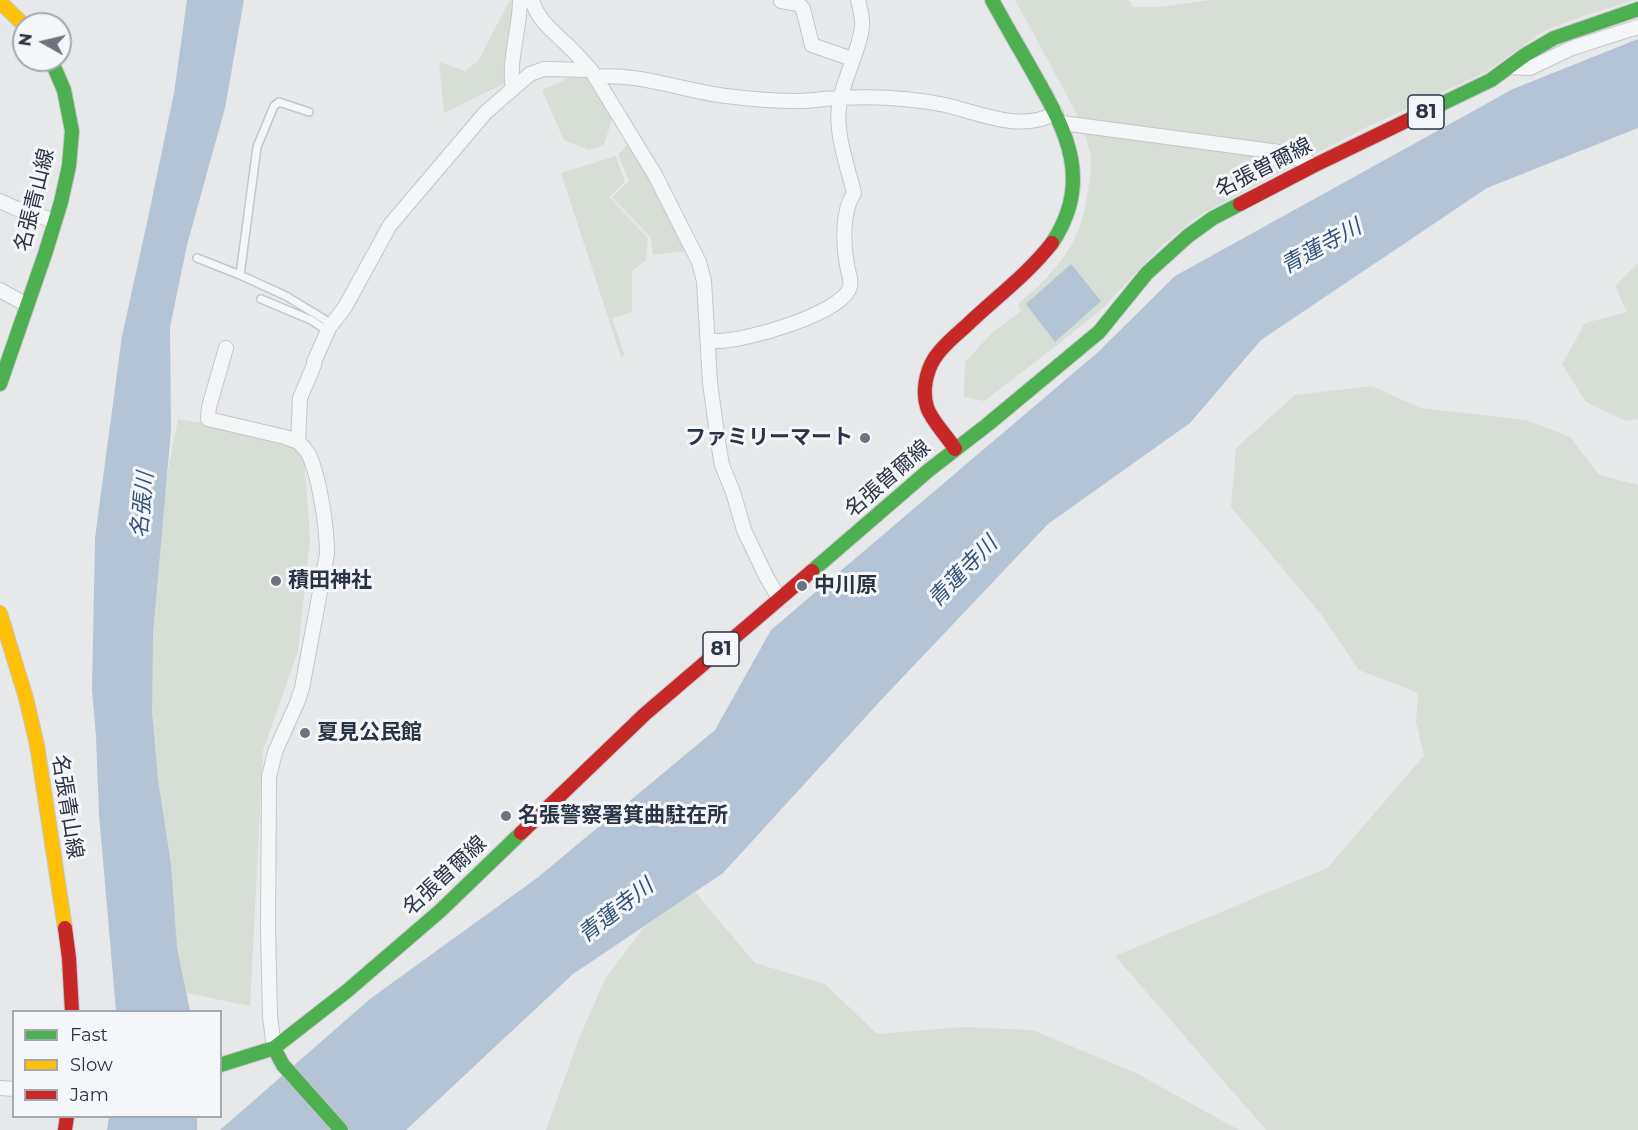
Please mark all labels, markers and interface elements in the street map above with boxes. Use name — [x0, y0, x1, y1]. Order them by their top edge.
north arrow — [12, 12, 72, 72]
text: N — [15, 32, 36, 47]
road number: 81 — [1408, 95, 1444, 129]
street label: 名張曽爾線 — [1212, 133, 1316, 203]
street label: 名張青山線 — [10, 146, 60, 254]
water label: 青蓮寺川 — [1276, 214, 1366, 280]
place label: ファミリーマート — [685, 425, 853, 451]
marker: ファミリーマート — [858, 431, 872, 445]
street label: 名張曽爾線 — [840, 435, 936, 523]
water label: 名張川 — [126, 471, 160, 539]
water label: 青蓮寺川 — [923, 531, 1003, 613]
place label: 積田神社 — [288, 568, 372, 594]
place label: 中川原 — [814, 573, 877, 599]
marker: 積田神社 — [269, 574, 283, 588]
marker: 中川原 — [795, 579, 809, 593]
road number: 81 — [703, 632, 739, 666]
place label: 夏見公民館 — [317, 720, 422, 746]
marker: 夏見公民館 — [298, 726, 312, 740]
street label: 名張青山線 — [46, 753, 88, 861]
place label: 名張警察署箕曲駐在所 — [518, 803, 728, 829]
marker: 名張警察署箕曲駐在所 — [499, 809, 513, 823]
street label: 名張曽爾線 — [398, 831, 492, 921]
water label: 青蓮寺川 — [573, 874, 659, 948]
legend — [12, 1010, 222, 1118]
text: Fast — [70, 1024, 108, 1046]
text: Slow — [70, 1054, 113, 1076]
text: Jam — [70, 1084, 109, 1106]

